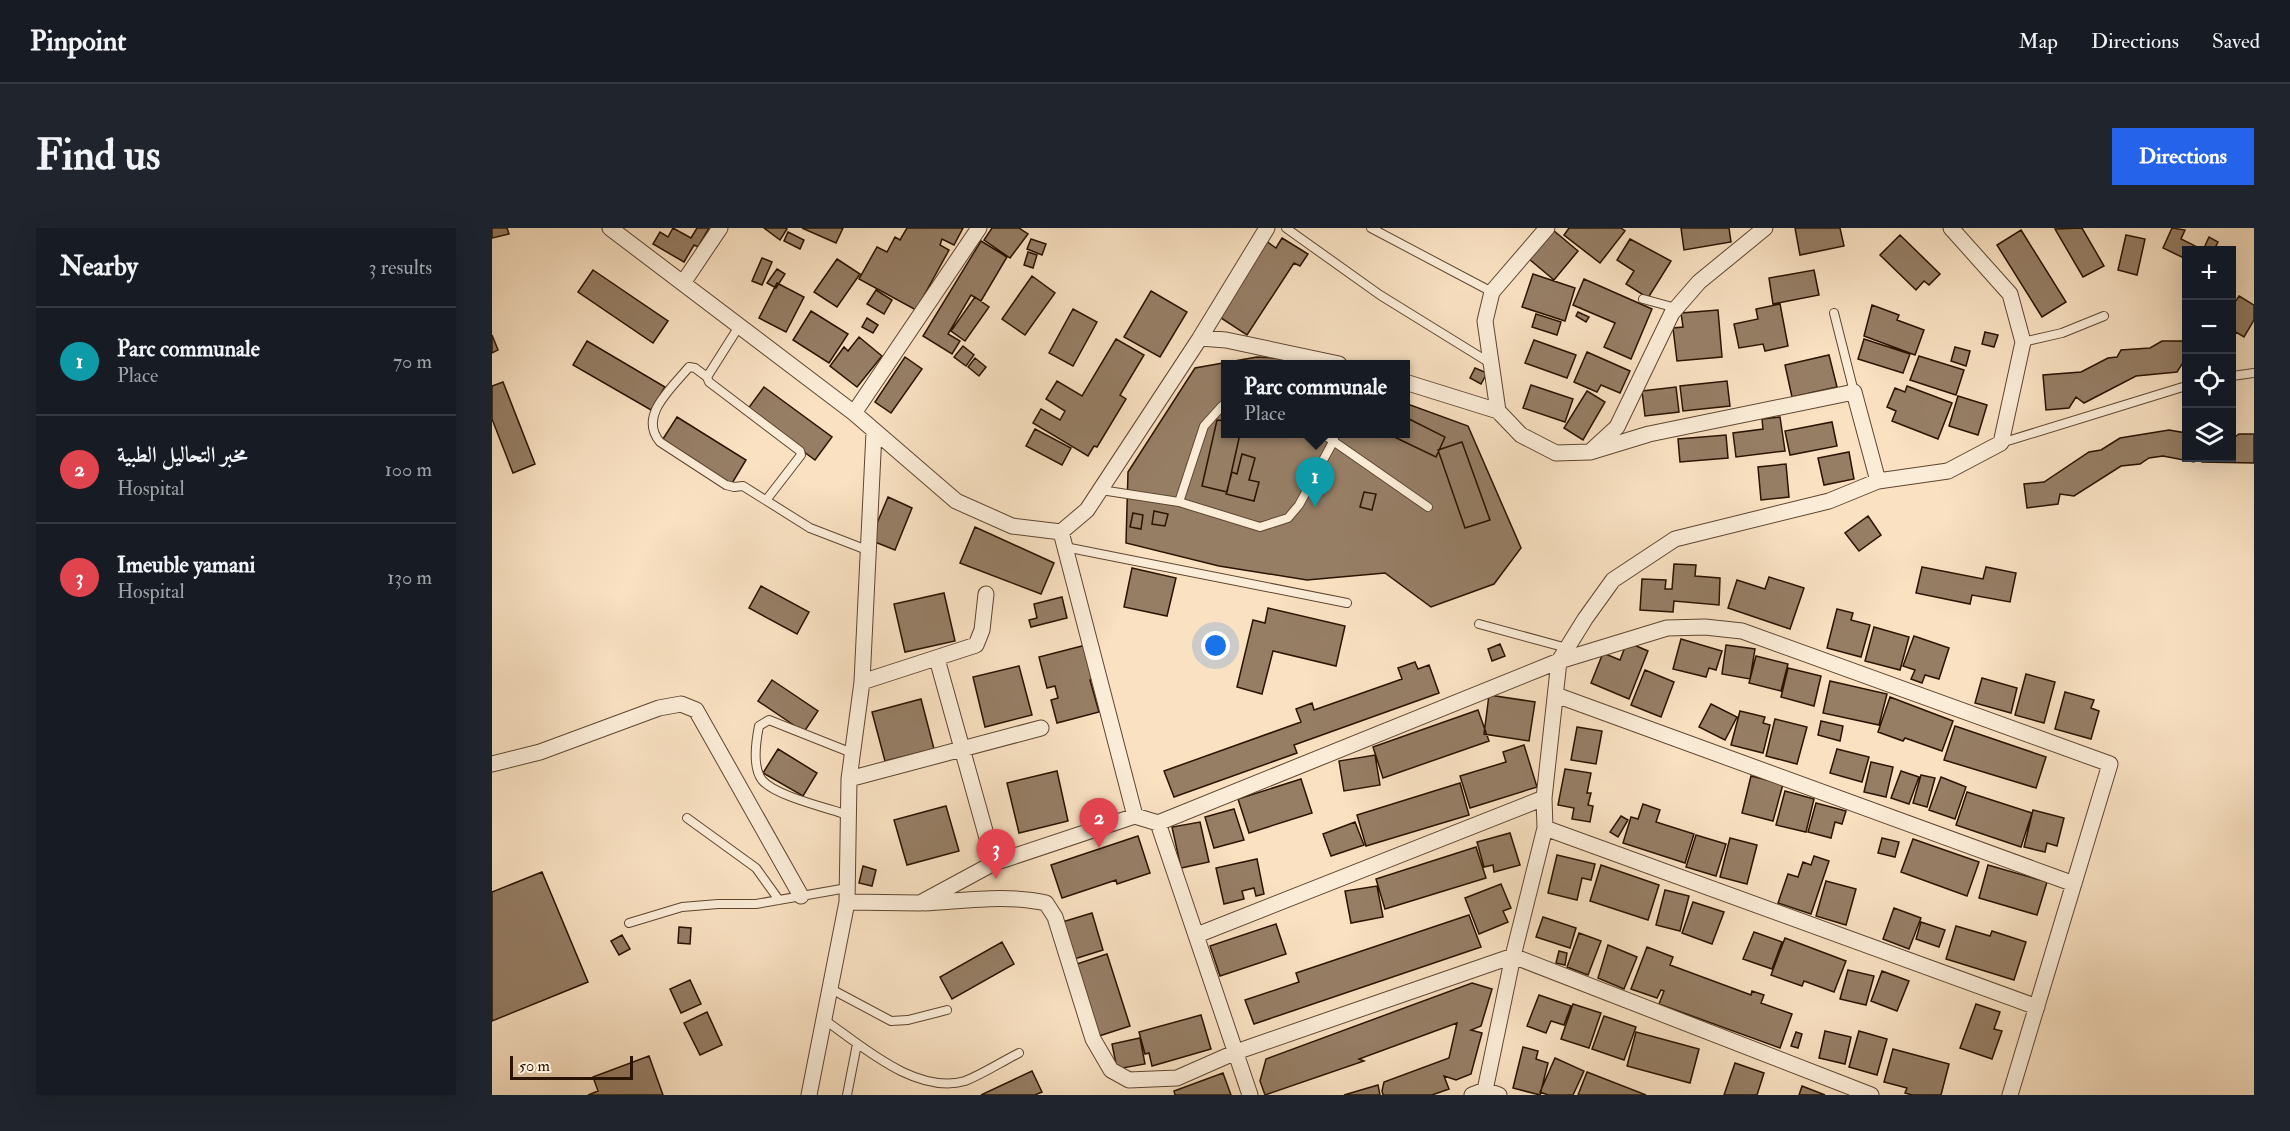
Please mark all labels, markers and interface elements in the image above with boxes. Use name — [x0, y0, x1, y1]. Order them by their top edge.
text: Pinpoint — [30, 24, 126, 59]
text: Map — [2018, 28, 2058, 55]
text: Directions — [2091, 28, 2179, 55]
text: Saved — [2212, 28, 2260, 55]
button: Directions — [2112, 128, 2254, 185]
text: Find us — [36, 130, 160, 182]
map controls — [2182, 246, 2236, 462]
button: + — [2182, 246, 2236, 300]
text: Nearby — [60, 251, 138, 283]
text: 3 results — [369, 255, 432, 280]
button: − — [2182, 300, 2236, 354]
text: Parc communale — [117, 335, 260, 363]
text: 1 — [76, 349, 83, 374]
text: 70 m — [393, 349, 432, 374]
button: locate — [2182, 354, 2236, 408]
popup — [1221, 360, 1410, 438]
text: Place — [117, 363, 158, 388]
text: Parc communale — [1244, 373, 1387, 401]
text: Place — [1244, 401, 1286, 426]
button: layers — [2182, 408, 2236, 462]
text: مخبر التحاليل الطبية — [117, 441, 248, 469]
text: 2 — [74, 457, 85, 482]
text: 100 m — [385, 457, 432, 482]
pin: 1 — [1296, 458, 1334, 507]
text: Hospital — [117, 476, 185, 501]
text: Imeuble yamani — [117, 551, 255, 579]
text: 3 — [76, 565, 83, 590]
text: 130 m — [387, 565, 432, 590]
text: Hospital — [117, 579, 185, 604]
your location — [1201, 631, 1230, 660]
pin: 2 — [1080, 798, 1118, 848]
pin: 3 — [976, 830, 1016, 879]
scale bar — [510, 1053, 633, 1080]
text: 50 m — [519, 1056, 550, 1076]

